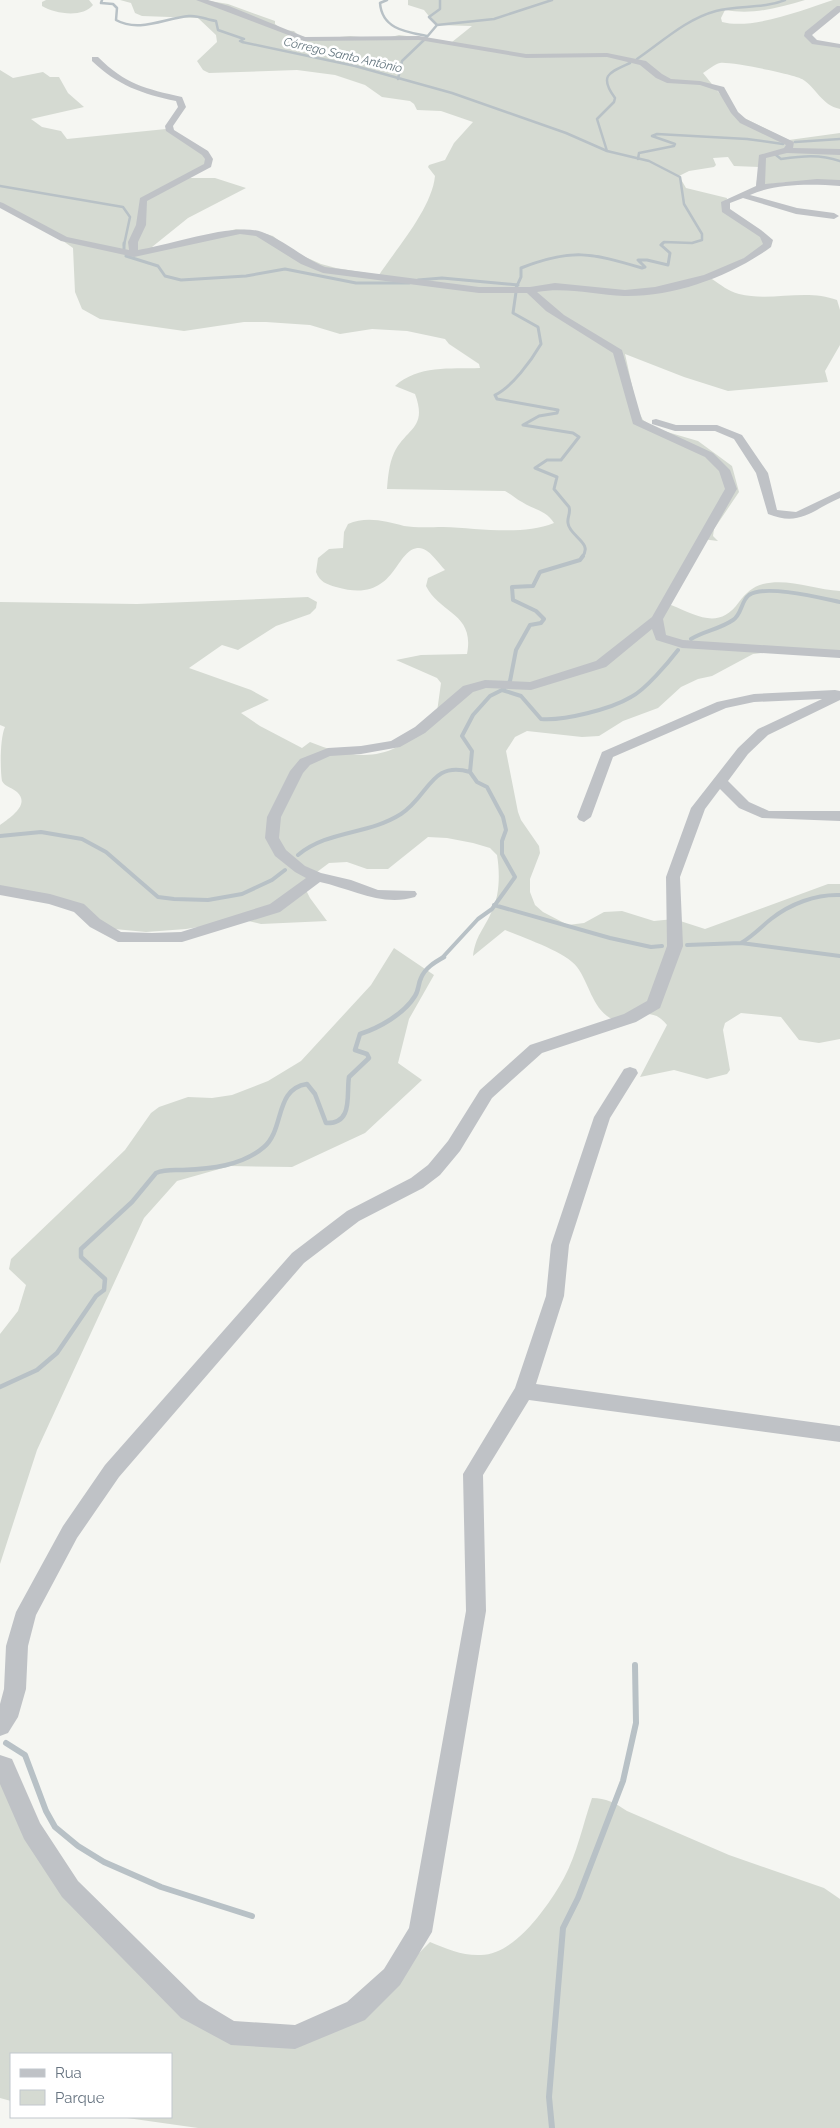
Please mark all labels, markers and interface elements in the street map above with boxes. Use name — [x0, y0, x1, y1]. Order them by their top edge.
water label: Córrego Santo Antônio — [282, 35, 404, 76]
legend — [10, 2053, 172, 2118]
text: Rua — [55, 2064, 82, 2082]
text: Parque — [55, 2089, 105, 2107]

